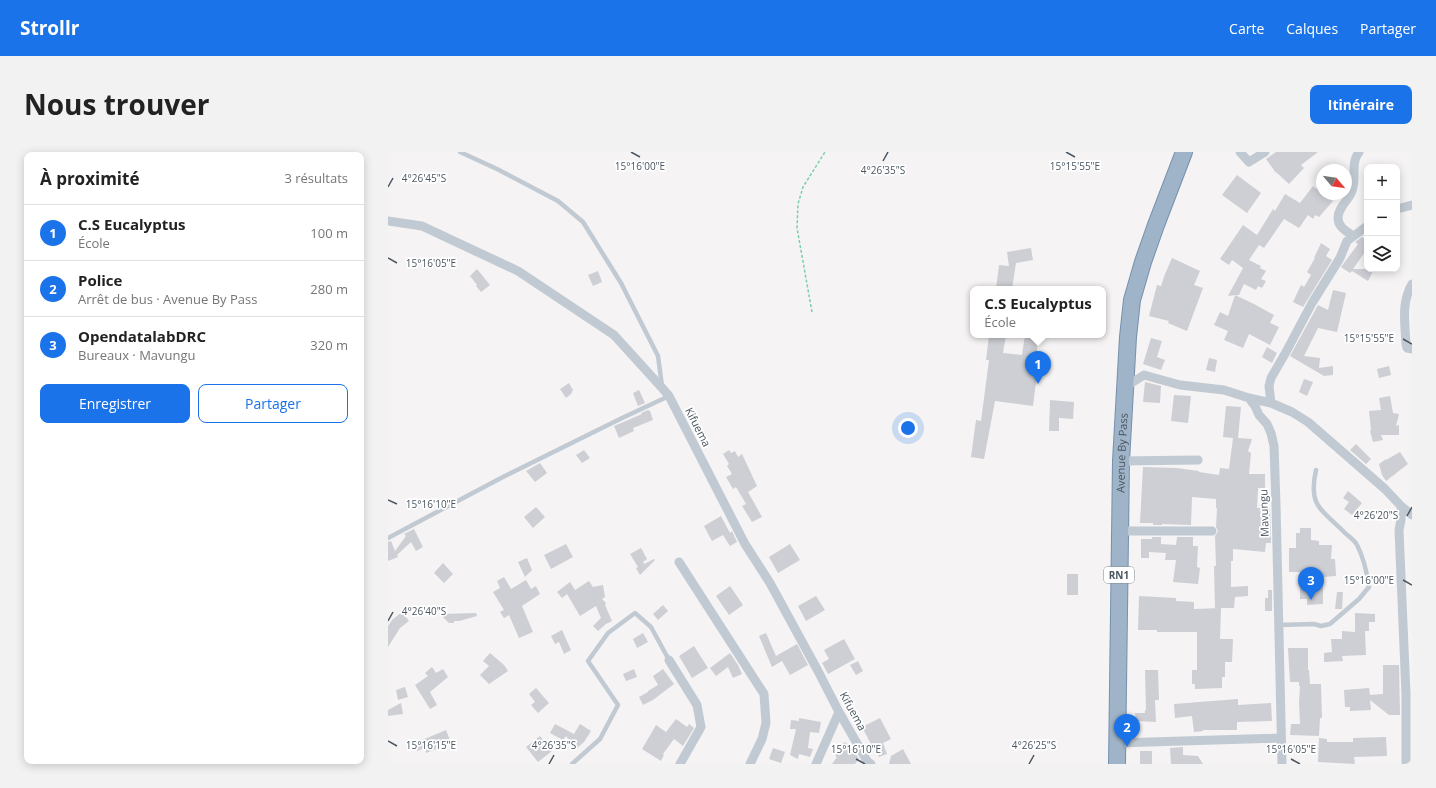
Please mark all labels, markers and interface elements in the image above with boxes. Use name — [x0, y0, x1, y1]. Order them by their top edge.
text: Strollr — [20, 15, 79, 41]
text: Carte — [1229, 19, 1264, 38]
text: Calques — [1286, 19, 1338, 38]
text: Partager — [1360, 19, 1416, 38]
text: Nous trouver — [24, 85, 210, 123]
button: Itinéraire — [1310, 85, 1412, 124]
text: 15°16'00"E — [615, 159, 665, 173]
text: 15°15'55"E — [1050, 159, 1100, 173]
text: 4°26'35"S — [861, 163, 905, 177]
north arrow — [1316, 164, 1352, 200]
map controls — [1364, 164, 1400, 272]
button: + — [1364, 164, 1400, 200]
text: À proximité — [40, 167, 139, 190]
text: 3 résultats — [284, 169, 348, 187]
text: 4°26'45"S — [402, 171, 446, 185]
button: − — [1364, 200, 1400, 236]
text: C.S Eucalyptus — [78, 214, 185, 234]
text: 1 — [49, 224, 57, 242]
text: 100 m — [310, 224, 348, 242]
text: École — [78, 234, 110, 252]
button: layers — [1364, 236, 1400, 272]
text: 15°16'05"E — [406, 256, 456, 270]
text: Police — [78, 270, 122, 290]
text: 2 — [49, 280, 57, 298]
text: 280 m — [310, 280, 348, 298]
popup — [970, 286, 1106, 338]
text: Arrêt de bus · Avenue By Pass — [78, 290, 257, 308]
text: C.S Eucalyptus — [984, 293, 1092, 313]
text: École — [984, 313, 1016, 331]
text: OpendatalabDRC — [78, 326, 206, 346]
text: 15°15'55"E — [1344, 331, 1394, 345]
text: 3 — [49, 336, 57, 354]
text: 320 m — [310, 336, 348, 354]
text: Bureaux · Mavungu — [78, 346, 196, 364]
pin: 1 — [1025, 351, 1051, 384]
button: Enregistrer — [40, 384, 190, 423]
button: Partager — [198, 384, 348, 423]
street label: Kifuema — [682, 404, 715, 449]
street label: Avenue By Pass — [1113, 413, 1131, 493]
your location — [898, 418, 918, 438]
street label: Mavungu — [1255, 489, 1272, 537]
text: 15°16'10"E — [406, 497, 456, 511]
text: 4°26'20"S — [1354, 508, 1398, 522]
road number: RN1 — [1104, 567, 1134, 583]
pin: 3 — [1298, 567, 1324, 600]
text: 15°16'00"E — [1344, 573, 1394, 587]
text: 4°26'40"S — [402, 604, 446, 618]
street label: Kifuema — [837, 689, 870, 733]
pin: 2 — [1114, 714, 1140, 747]
text: 15°16'15"E — [406, 738, 456, 752]
text: 4°26'35"S — [532, 738, 576, 752]
text: 4°26'25"S — [1012, 738, 1056, 752]
text: 15°16'10"E — [831, 742, 881, 756]
text: 15°16'05"E — [1266, 742, 1316, 756]

